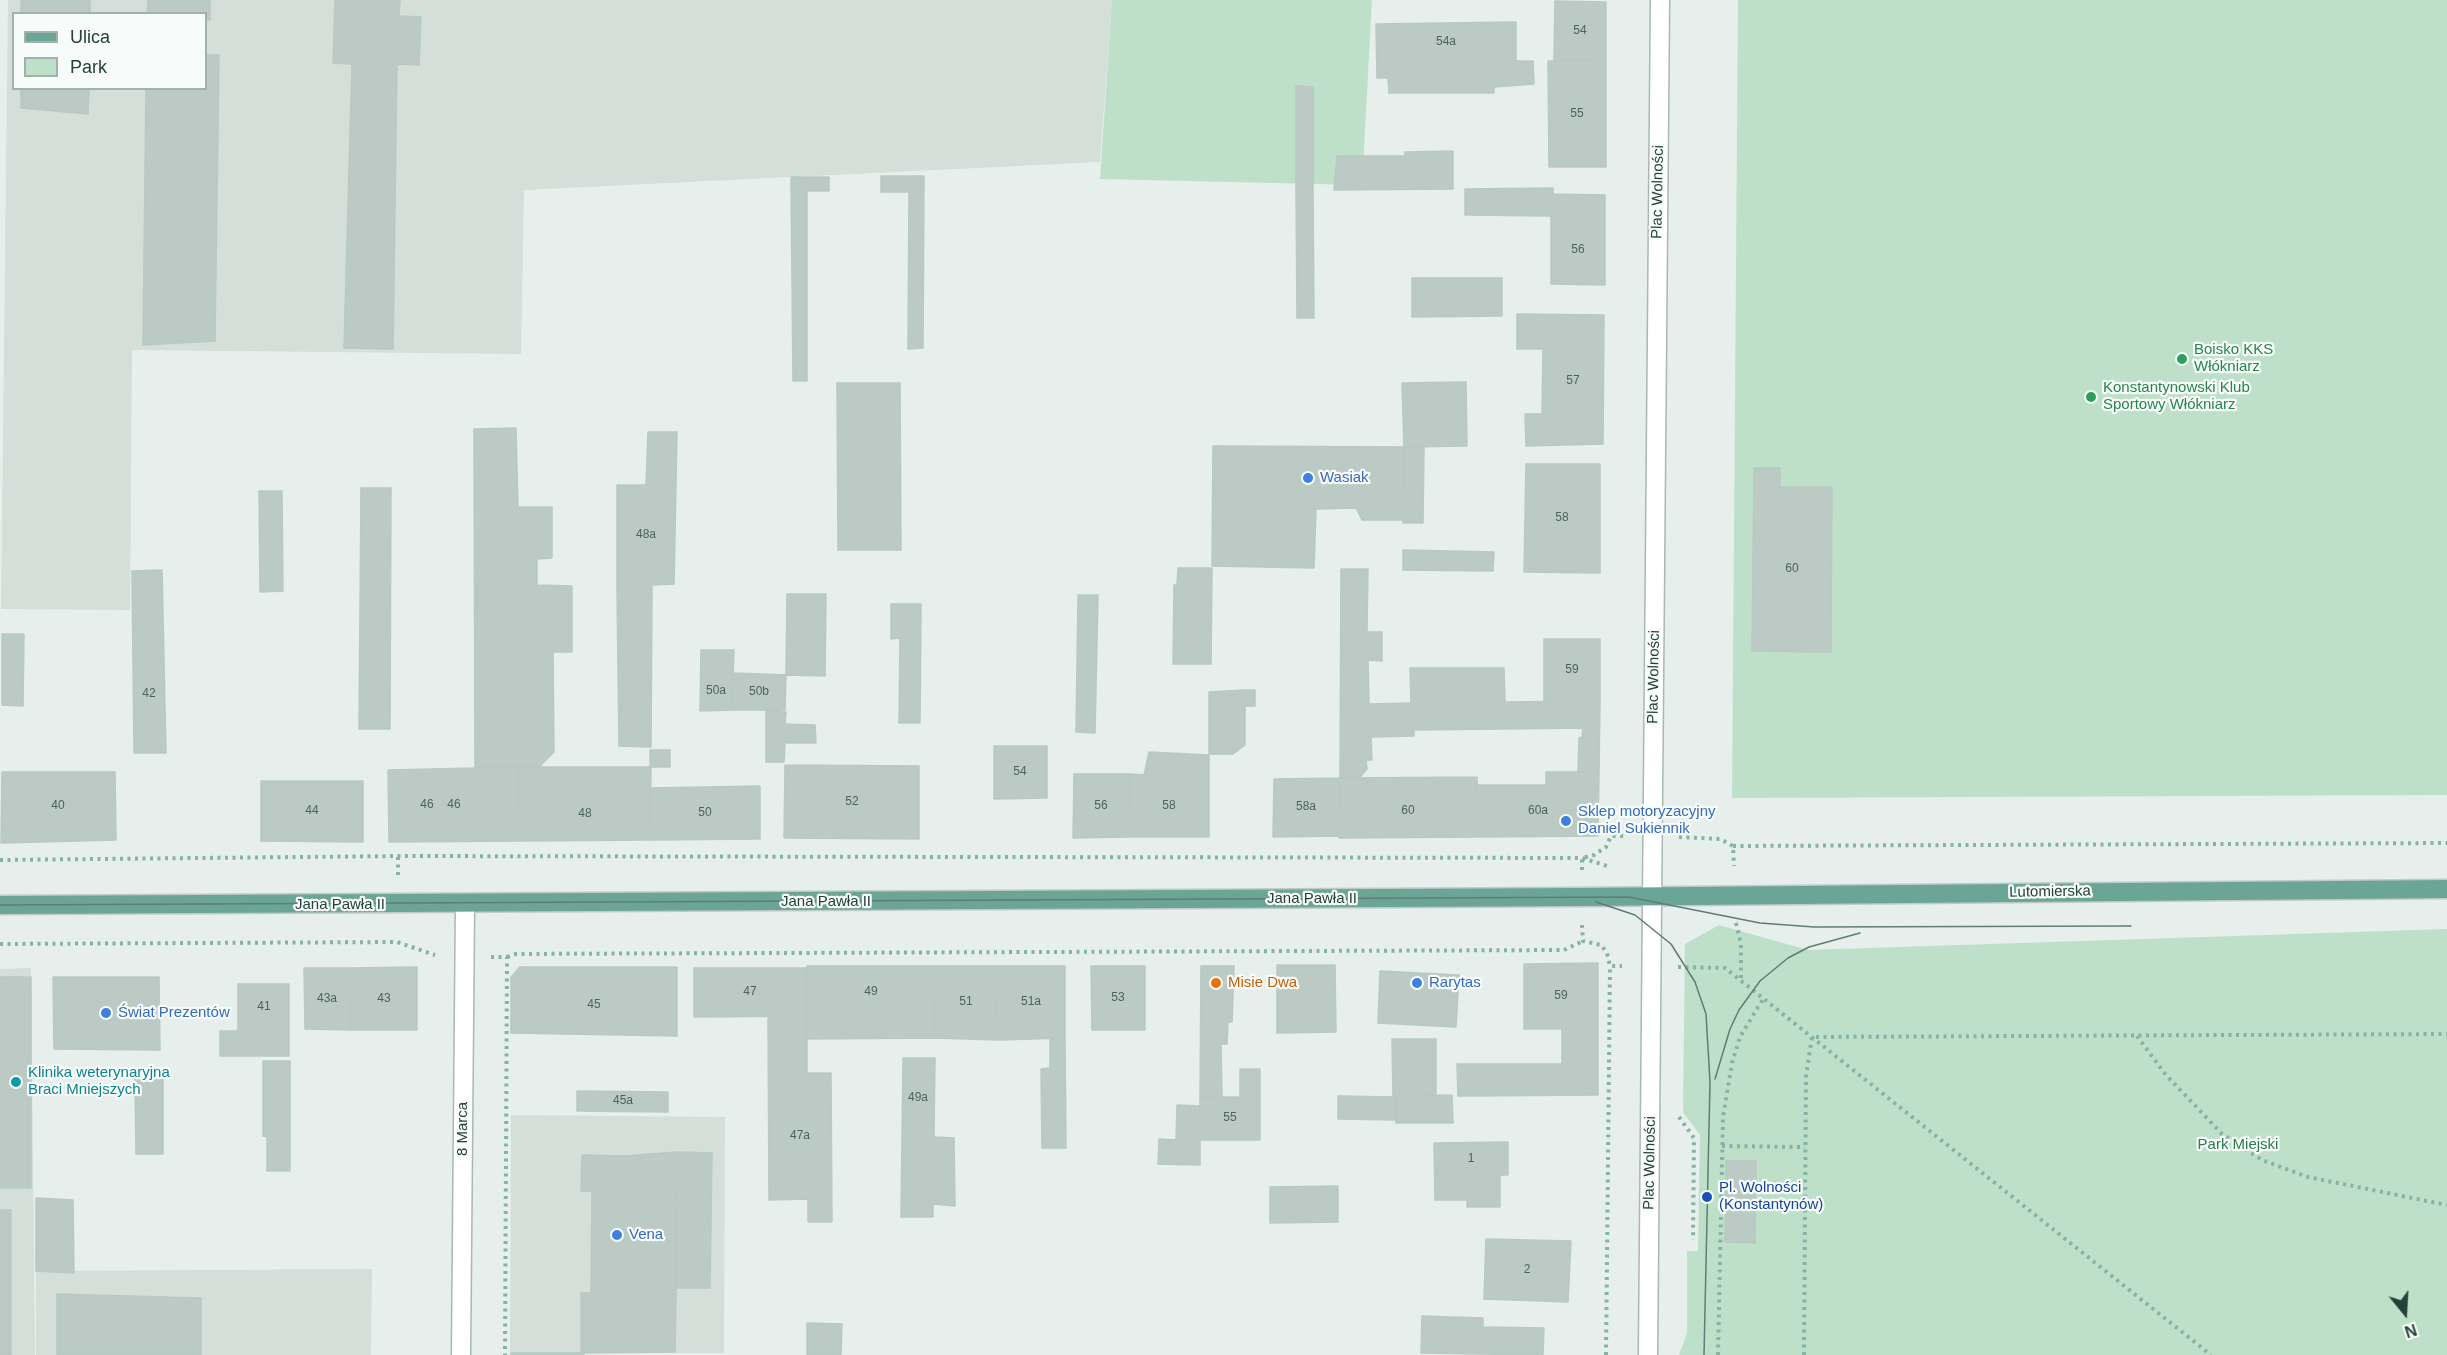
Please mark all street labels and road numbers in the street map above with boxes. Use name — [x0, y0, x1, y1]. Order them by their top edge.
street label: Plac Wolności — [1648, 145, 1668, 239]
street label: Plac Wolności — [1644, 630, 1664, 724]
street label: Lutomierska — [2009, 882, 2091, 902]
street label: Jana Pawła II — [1267, 890, 1357, 908]
street label: Jana Pawła II — [781, 893, 871, 911]
street label: Jana Pawła II — [295, 896, 385, 914]
street label: 8 Marca — [454, 1102, 472, 1156]
street label: Plac Wolności — [1640, 1116, 1660, 1210]

